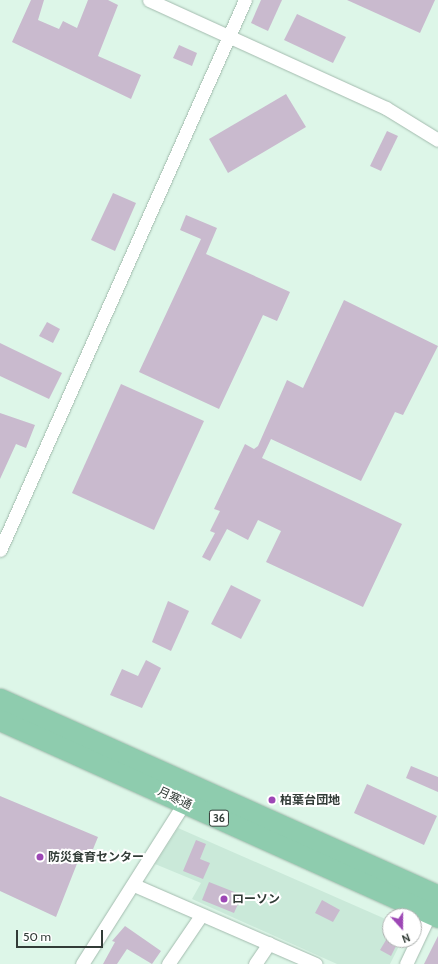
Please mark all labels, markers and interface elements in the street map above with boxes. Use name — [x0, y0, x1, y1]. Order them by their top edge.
street label: 月寒通 — [156, 784, 194, 812]
place label: 柏葉台団地 — [280, 793, 340, 807]
marker: 柏葉台団地 — [267, 795, 277, 805]
road number: 36 — [208, 809, 230, 827]
place label: 防災食育センター — [48, 850, 144, 864]
marker: 防災食育センター — [35, 852, 45, 862]
place label: ローソン — [232, 892, 280, 906]
marker: ローソン — [219, 894, 229, 904]
north arrow — [382, 908, 422, 948]
scale bar — [18, 922, 105, 948]
text: 50 m — [23, 929, 51, 944]
text: N — [400, 930, 412, 946]

